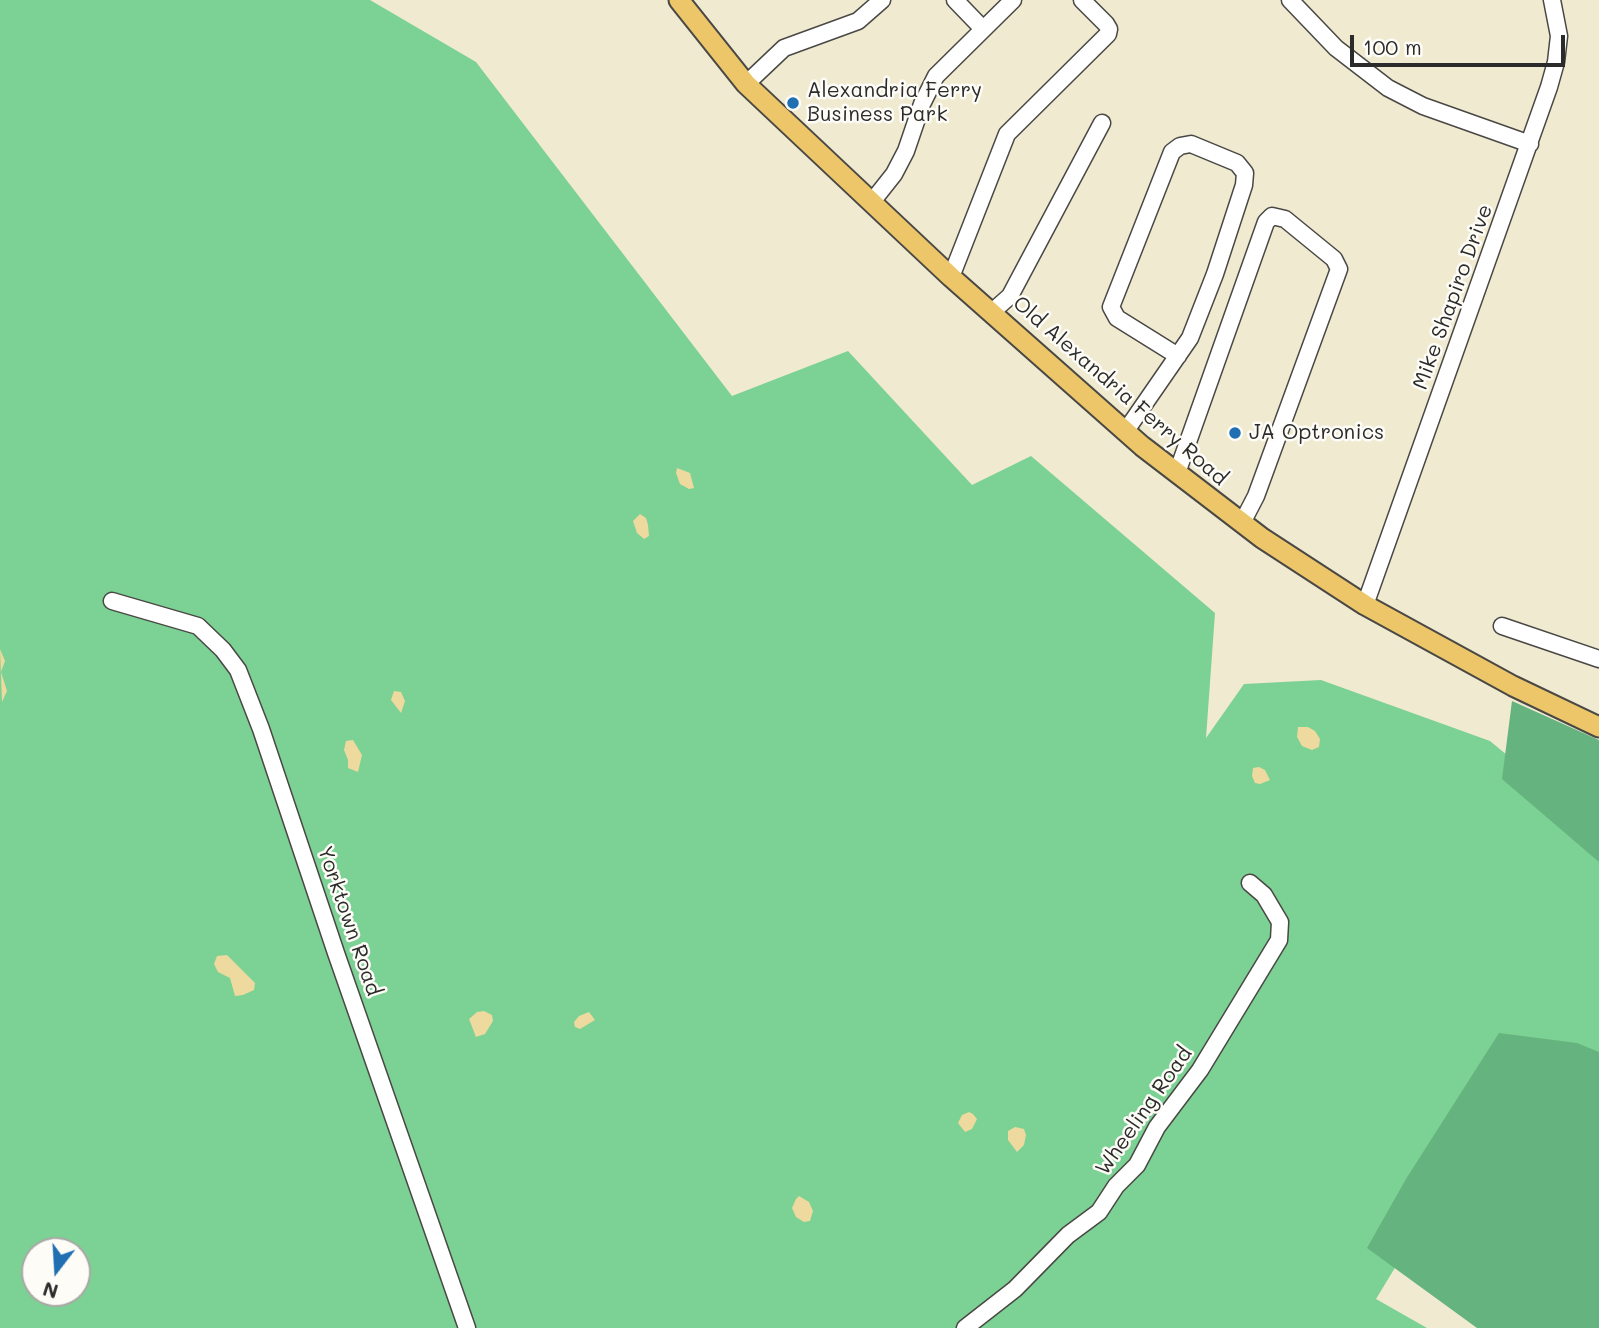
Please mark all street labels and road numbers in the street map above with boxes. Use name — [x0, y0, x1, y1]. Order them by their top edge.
street label: Mike Shapiro Drive — [1408, 201, 1498, 393]
street label: Old Alexandria Ferry Road — [1008, 291, 1232, 491]
street label: Yorktown Road — [312, 843, 386, 999]
street label: Wheeling Road — [1090, 1042, 1198, 1180]

